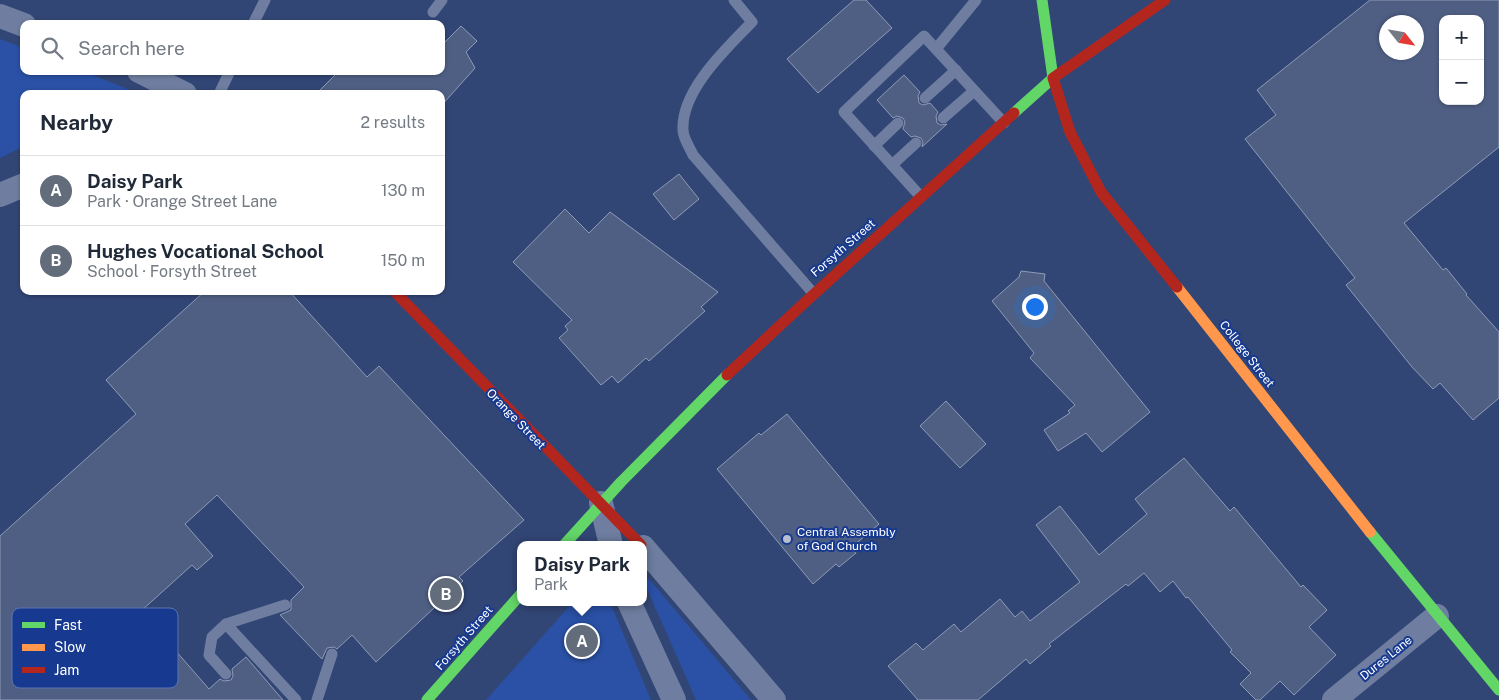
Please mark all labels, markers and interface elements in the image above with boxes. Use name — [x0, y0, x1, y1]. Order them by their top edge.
north arrow — [1379, 15, 1424, 60]
map controls — [1439, 15, 1484, 105]
button: + — [1439, 15, 1484, 60]
search box — [20, 20, 445, 75]
icon: search — [38, 34, 66, 62]
text: Search here — [78, 37, 185, 59]
button: − — [1439, 60, 1484, 105]
text: Nearby — [40, 110, 113, 135]
text: 2 results — [360, 113, 425, 132]
text: Daisy Park — [87, 170, 183, 192]
text: A — [50, 181, 62, 200]
text: 130 m — [381, 181, 425, 200]
text: Park · Orange Street Lane — [87, 192, 277, 211]
street label: Forsyth Street — [808, 216, 878, 280]
text: Hughes Vocational School — [87, 240, 324, 262]
text: B — [51, 251, 61, 270]
text: 150 m — [381, 251, 425, 270]
text: School · Forsyth Street — [87, 262, 257, 281]
your location — [1022, 294, 1048, 320]
street label: College Street — [1217, 318, 1278, 390]
street label: Orange Street — [484, 386, 549, 452]
place label: Central Assembly of God Church — [797, 525, 896, 553]
marker: Central Assembly of God Church — [781, 533, 793, 545]
popup — [517, 541, 647, 606]
text: Daisy Park — [534, 553, 630, 575]
pin: B — [430, 575, 462, 613]
text: Park — [534, 575, 568, 594]
street label: Forsyth Street — [432, 603, 496, 673]
legend — [12, 608, 178, 688]
text: Fast — [54, 617, 82, 633]
pin: A — [566, 622, 598, 660]
street label: Dures Lane — [1357, 633, 1415, 683]
text: Slow — [54, 639, 86, 655]
text: Jam — [54, 662, 79, 678]

